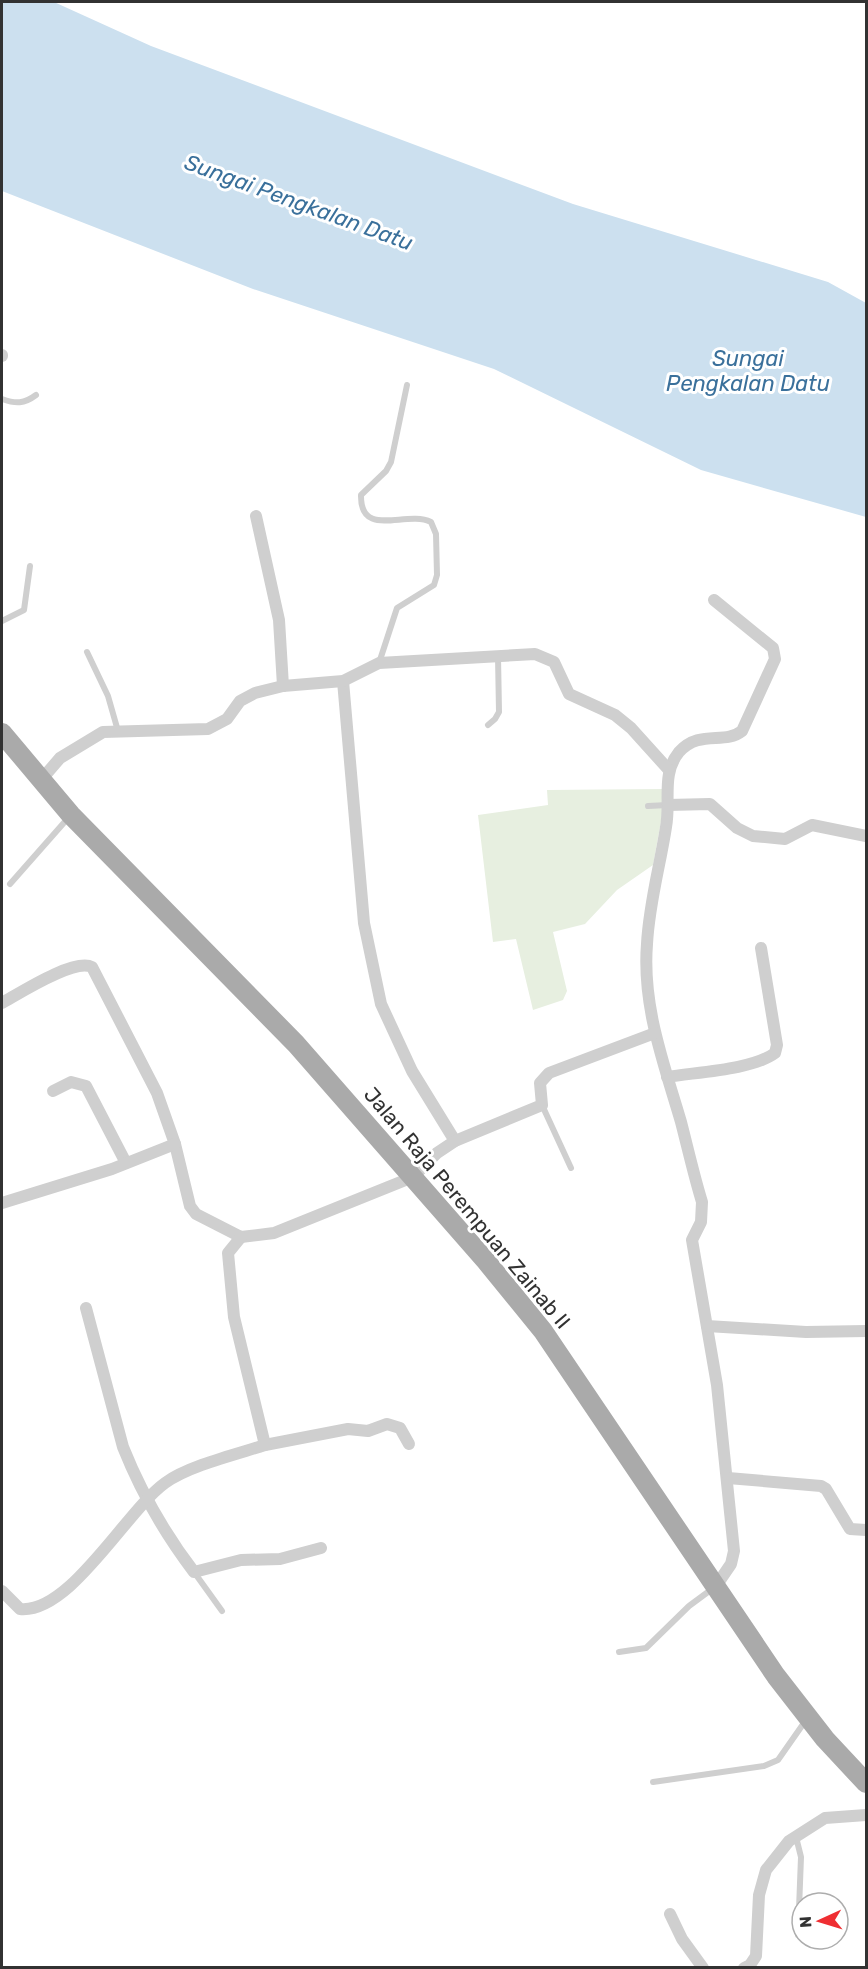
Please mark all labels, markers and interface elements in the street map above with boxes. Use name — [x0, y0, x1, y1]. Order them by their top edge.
water label: Sungai Pengkalan Datu — [181, 149, 417, 256]
water label: Sungai Pengkalan Datu — [666, 345, 830, 397]
street label: Jalan Raja Perempuan Zainab II — [359, 1082, 576, 1334]
north arrow — [790, 1891, 850, 1951]
text: N — [796, 1916, 815, 1928]

